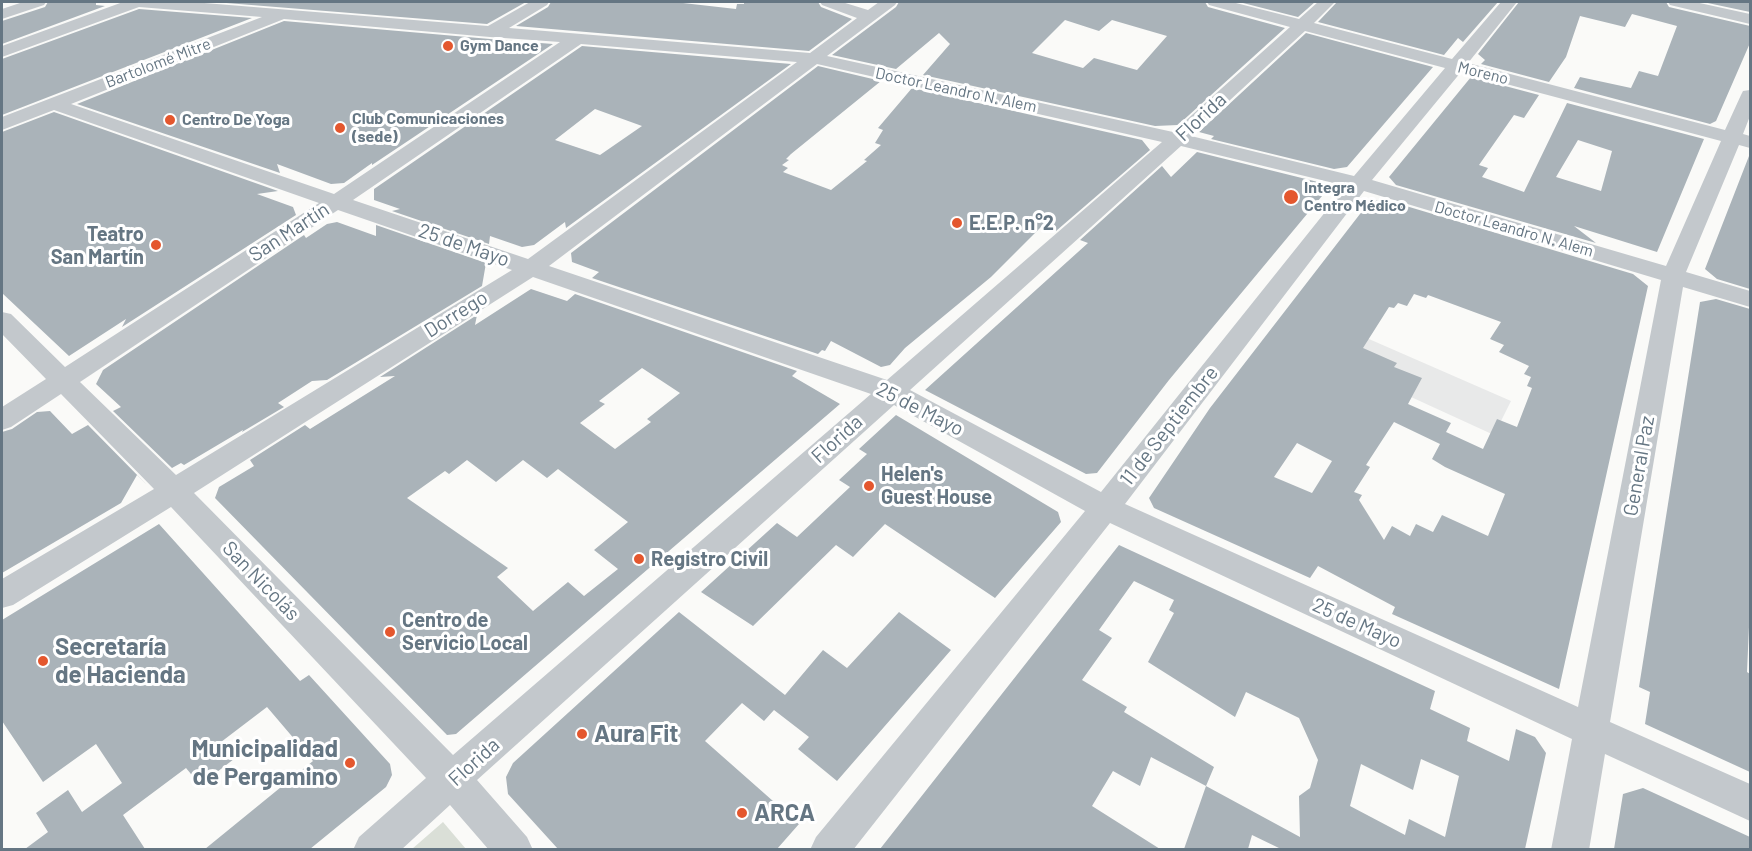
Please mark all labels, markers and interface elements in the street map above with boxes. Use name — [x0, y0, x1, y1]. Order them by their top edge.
street label: Bartolomé Mitre — [103, 34, 213, 92]
place label: Gym Dance — [460, 36, 539, 56]
marker: Gym Dance — [441, 39, 455, 53]
street label: Moreno — [1456, 57, 1510, 89]
street label: Doctor Leandro N. Alem — [874, 64, 1038, 116]
street label: Florida — [1171, 88, 1231, 146]
place label: Club Comunicaciones (sede) — [352, 109, 504, 147]
place label: Centro De Yoga — [182, 110, 290, 130]
marker: Centro De Yoga — [163, 113, 177, 127]
marker: Club Comunicaciones (sede) — [333, 121, 347, 135]
place label: Integra Centro Médico — [1304, 178, 1406, 216]
marker: Integra Centro Médico — [1282, 188, 1300, 206]
street label: San Martín — [244, 197, 334, 267]
street label: Doctor Leandro N. Alem — [1432, 197, 1596, 261]
place label: E.E.P. n°2 — [969, 211, 1054, 235]
marker: E.E.P. n°2 — [950, 216, 964, 230]
street label: 25 de Mayo — [415, 218, 513, 272]
place label: Teatro San Martín — [51, 222, 144, 269]
marker: Teatro San Martín — [149, 238, 163, 252]
street label: Dorrego — [420, 285, 492, 343]
street label: 11 de Septiembre — [1115, 361, 1223, 491]
street label: 25 de Mayo — [872, 377, 968, 441]
street label: Florida — [807, 410, 867, 468]
street label: General Paz — [1618, 414, 1660, 518]
place label: Helen's Guest House — [881, 462, 992, 509]
marker: Helen's Guest House — [862, 479, 876, 493]
street label: San Nicolás — [217, 536, 305, 626]
place label: Registro Civil — [651, 547, 768, 571]
marker: Registro Civil — [632, 552, 646, 566]
street label: 25 de Mayo — [1309, 593, 1405, 653]
place label: Centro de Servicio Local — [402, 608, 528, 655]
marker: Centro de Servicio Local — [383, 625, 397, 639]
place label: Secretaría de Hacienda — [55, 633, 186, 689]
marker: Secretaría de Hacienda — [36, 654, 50, 668]
place label: Aura Fit — [594, 720, 678, 748]
marker: Aura Fit — [575, 727, 589, 741]
street label: Florida — [444, 733, 504, 791]
place label: Municipalidad de Pergamino — [191, 735, 338, 791]
marker: Municipalidad de Pergamino — [343, 756, 357, 770]
place label: ARCA — [754, 799, 815, 827]
marker: ARCA — [735, 806, 749, 820]

